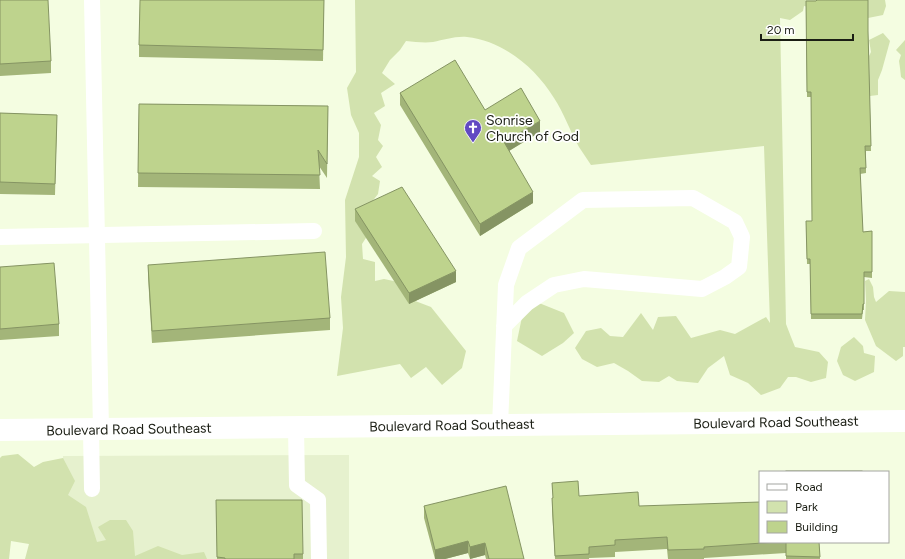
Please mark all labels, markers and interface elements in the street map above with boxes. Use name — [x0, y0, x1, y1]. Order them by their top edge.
scale bar — [761, 16, 853, 42]
text: 20 m — [767, 23, 795, 37]
place label: Sonrise Church of God — [486, 112, 579, 145]
church icon: Sonrise Church of God — [463, 118, 483, 143]
street label: Boulevard Road Southeast — [693, 413, 859, 432]
street label: Boulevard Road Southeast — [369, 416, 535, 435]
street label: Boulevard Road Southeast — [46, 420, 212, 439]
legend — [759, 471, 889, 543]
text: Road — [795, 480, 823, 494]
text: Park — [795, 500, 818, 514]
text: Building — [795, 520, 838, 534]

